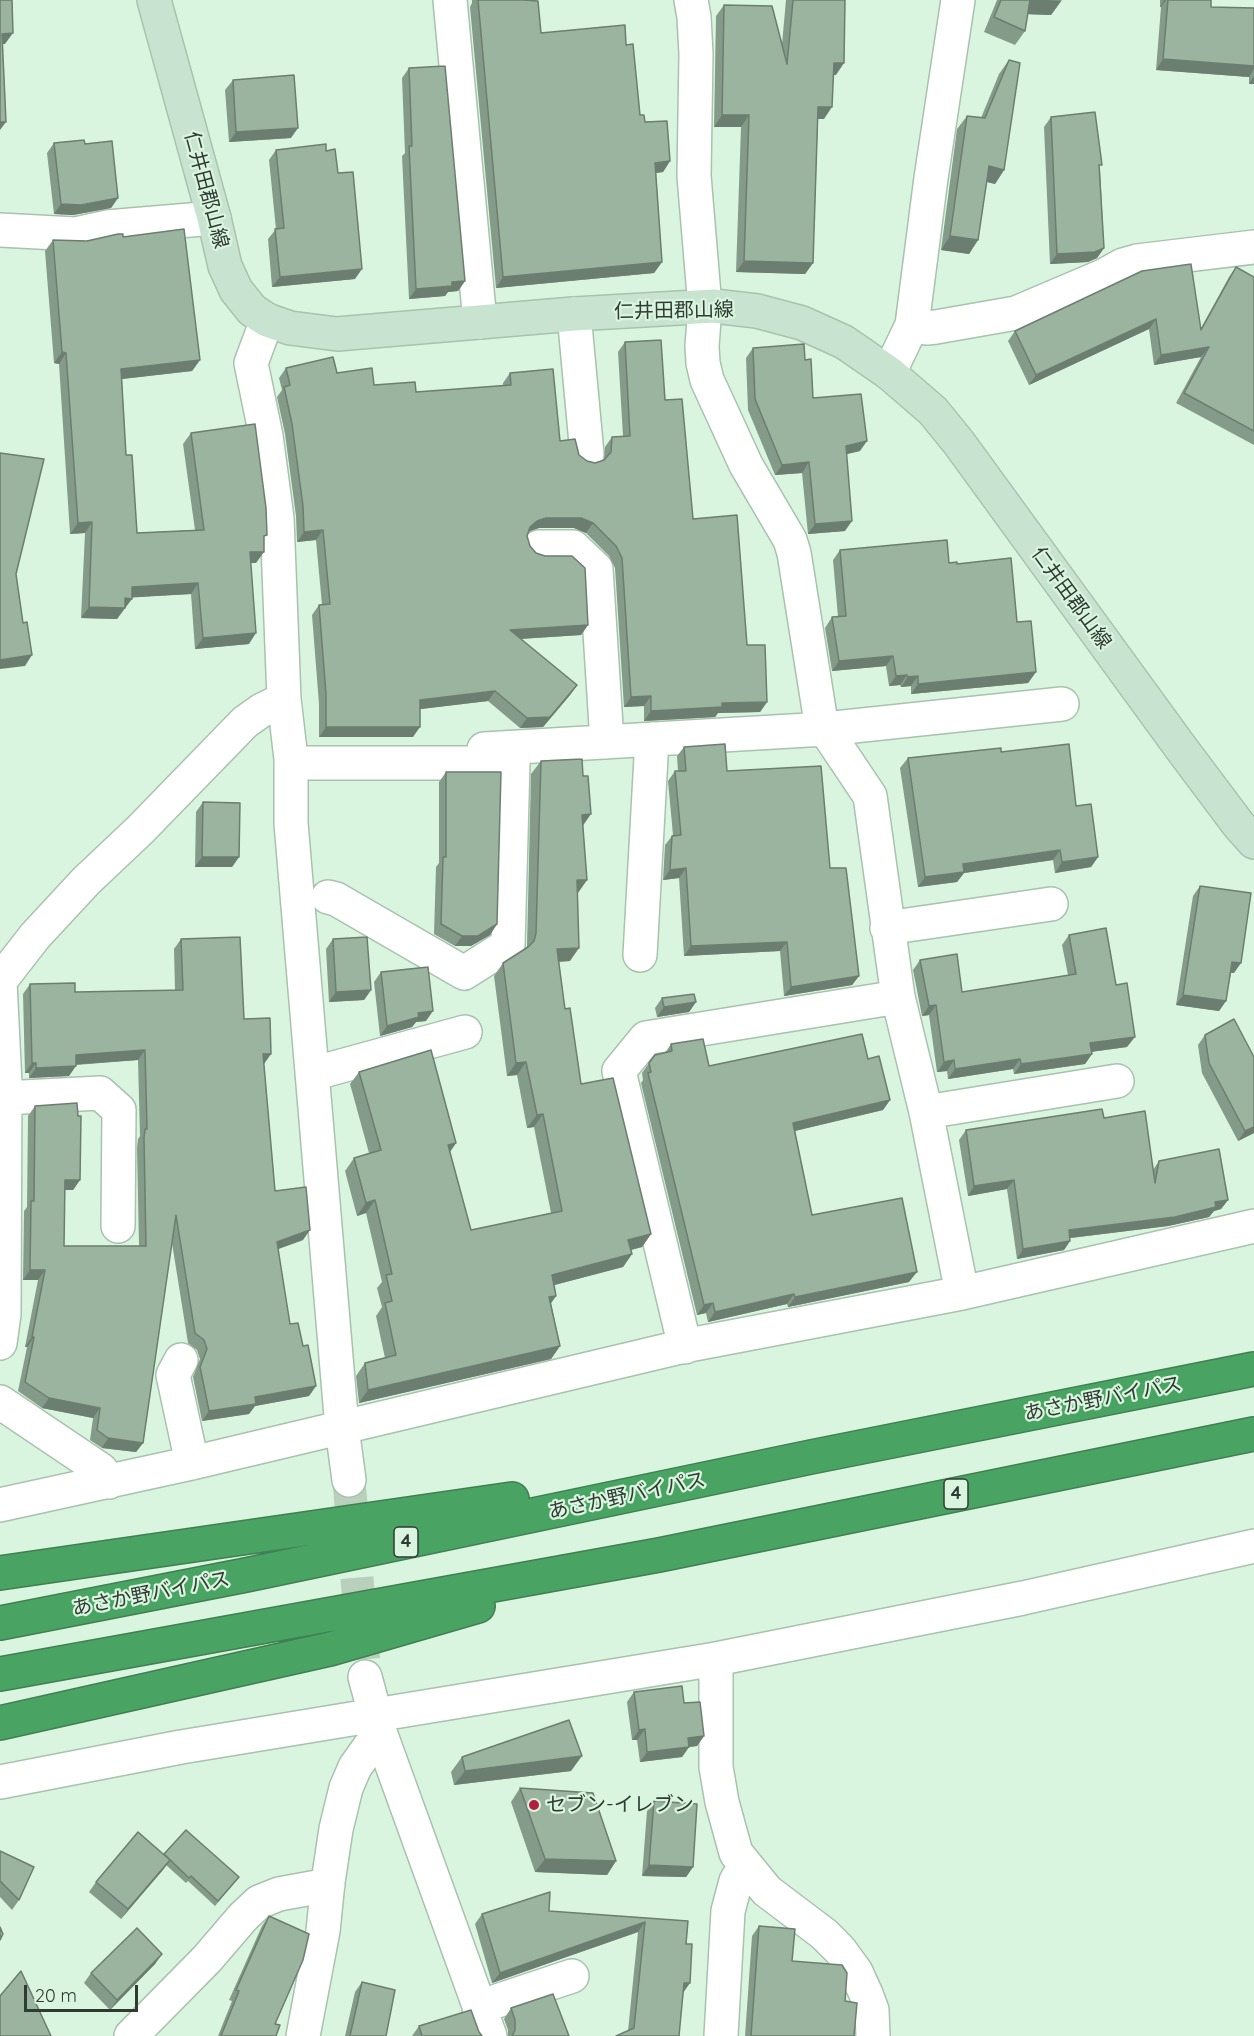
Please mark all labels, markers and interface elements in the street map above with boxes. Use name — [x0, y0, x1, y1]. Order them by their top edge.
street label: 仁井田郡山線 — [179, 129, 233, 251]
street label: 仁井田郡山線 — [614, 298, 734, 324]
street label: 仁井田郡山線 — [1026, 542, 1116, 654]
street label: あさか野バイパス — [1022, 1372, 1184, 1426]
street label: あさか野バイパス — [546, 1468, 708, 1524]
road number: 4 — [944, 1479, 968, 1509]
road number: 4 — [394, 1527, 418, 1557]
street label: あさか野バイパス — [70, 1567, 232, 1621]
place label: セブン-イレブン — [546, 1793, 694, 1817]
marker: セブン-イレブン — [527, 1798, 541, 1812]
scale bar — [27, 1973, 141, 2011]
text: 20 m — [35, 1984, 77, 2007]

